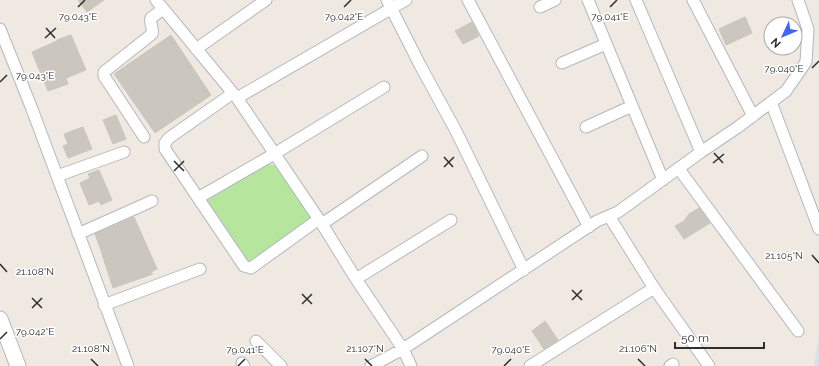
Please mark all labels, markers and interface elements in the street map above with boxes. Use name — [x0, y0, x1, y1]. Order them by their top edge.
text: 79.043°E — [59, 11, 97, 22]
text: 79.042°E — [325, 11, 363, 22]
text: 79.041°E — [591, 11, 629, 22]
north arrow — [763, 16, 803, 56]
text: N — [769, 35, 784, 50]
text: 79.040°E — [764, 63, 804, 74]
text: 79.043°E — [16, 70, 54, 81]
text: 21.105°N — [765, 250, 803, 261]
text: 21.108°N — [16, 266, 54, 277]
scale bar — [675, 324, 764, 350]
text: 79.042°E — [16, 326, 54, 337]
text: 50 m — [681, 331, 709, 345]
text: 21.108°N — [72, 343, 110, 354]
text: 21.107°N — [346, 343, 384, 354]
text: 21.106°N — [619, 343, 657, 354]
text: 79.041°E — [226, 344, 264, 355]
text: 79.040°E — [491, 344, 531, 355]

